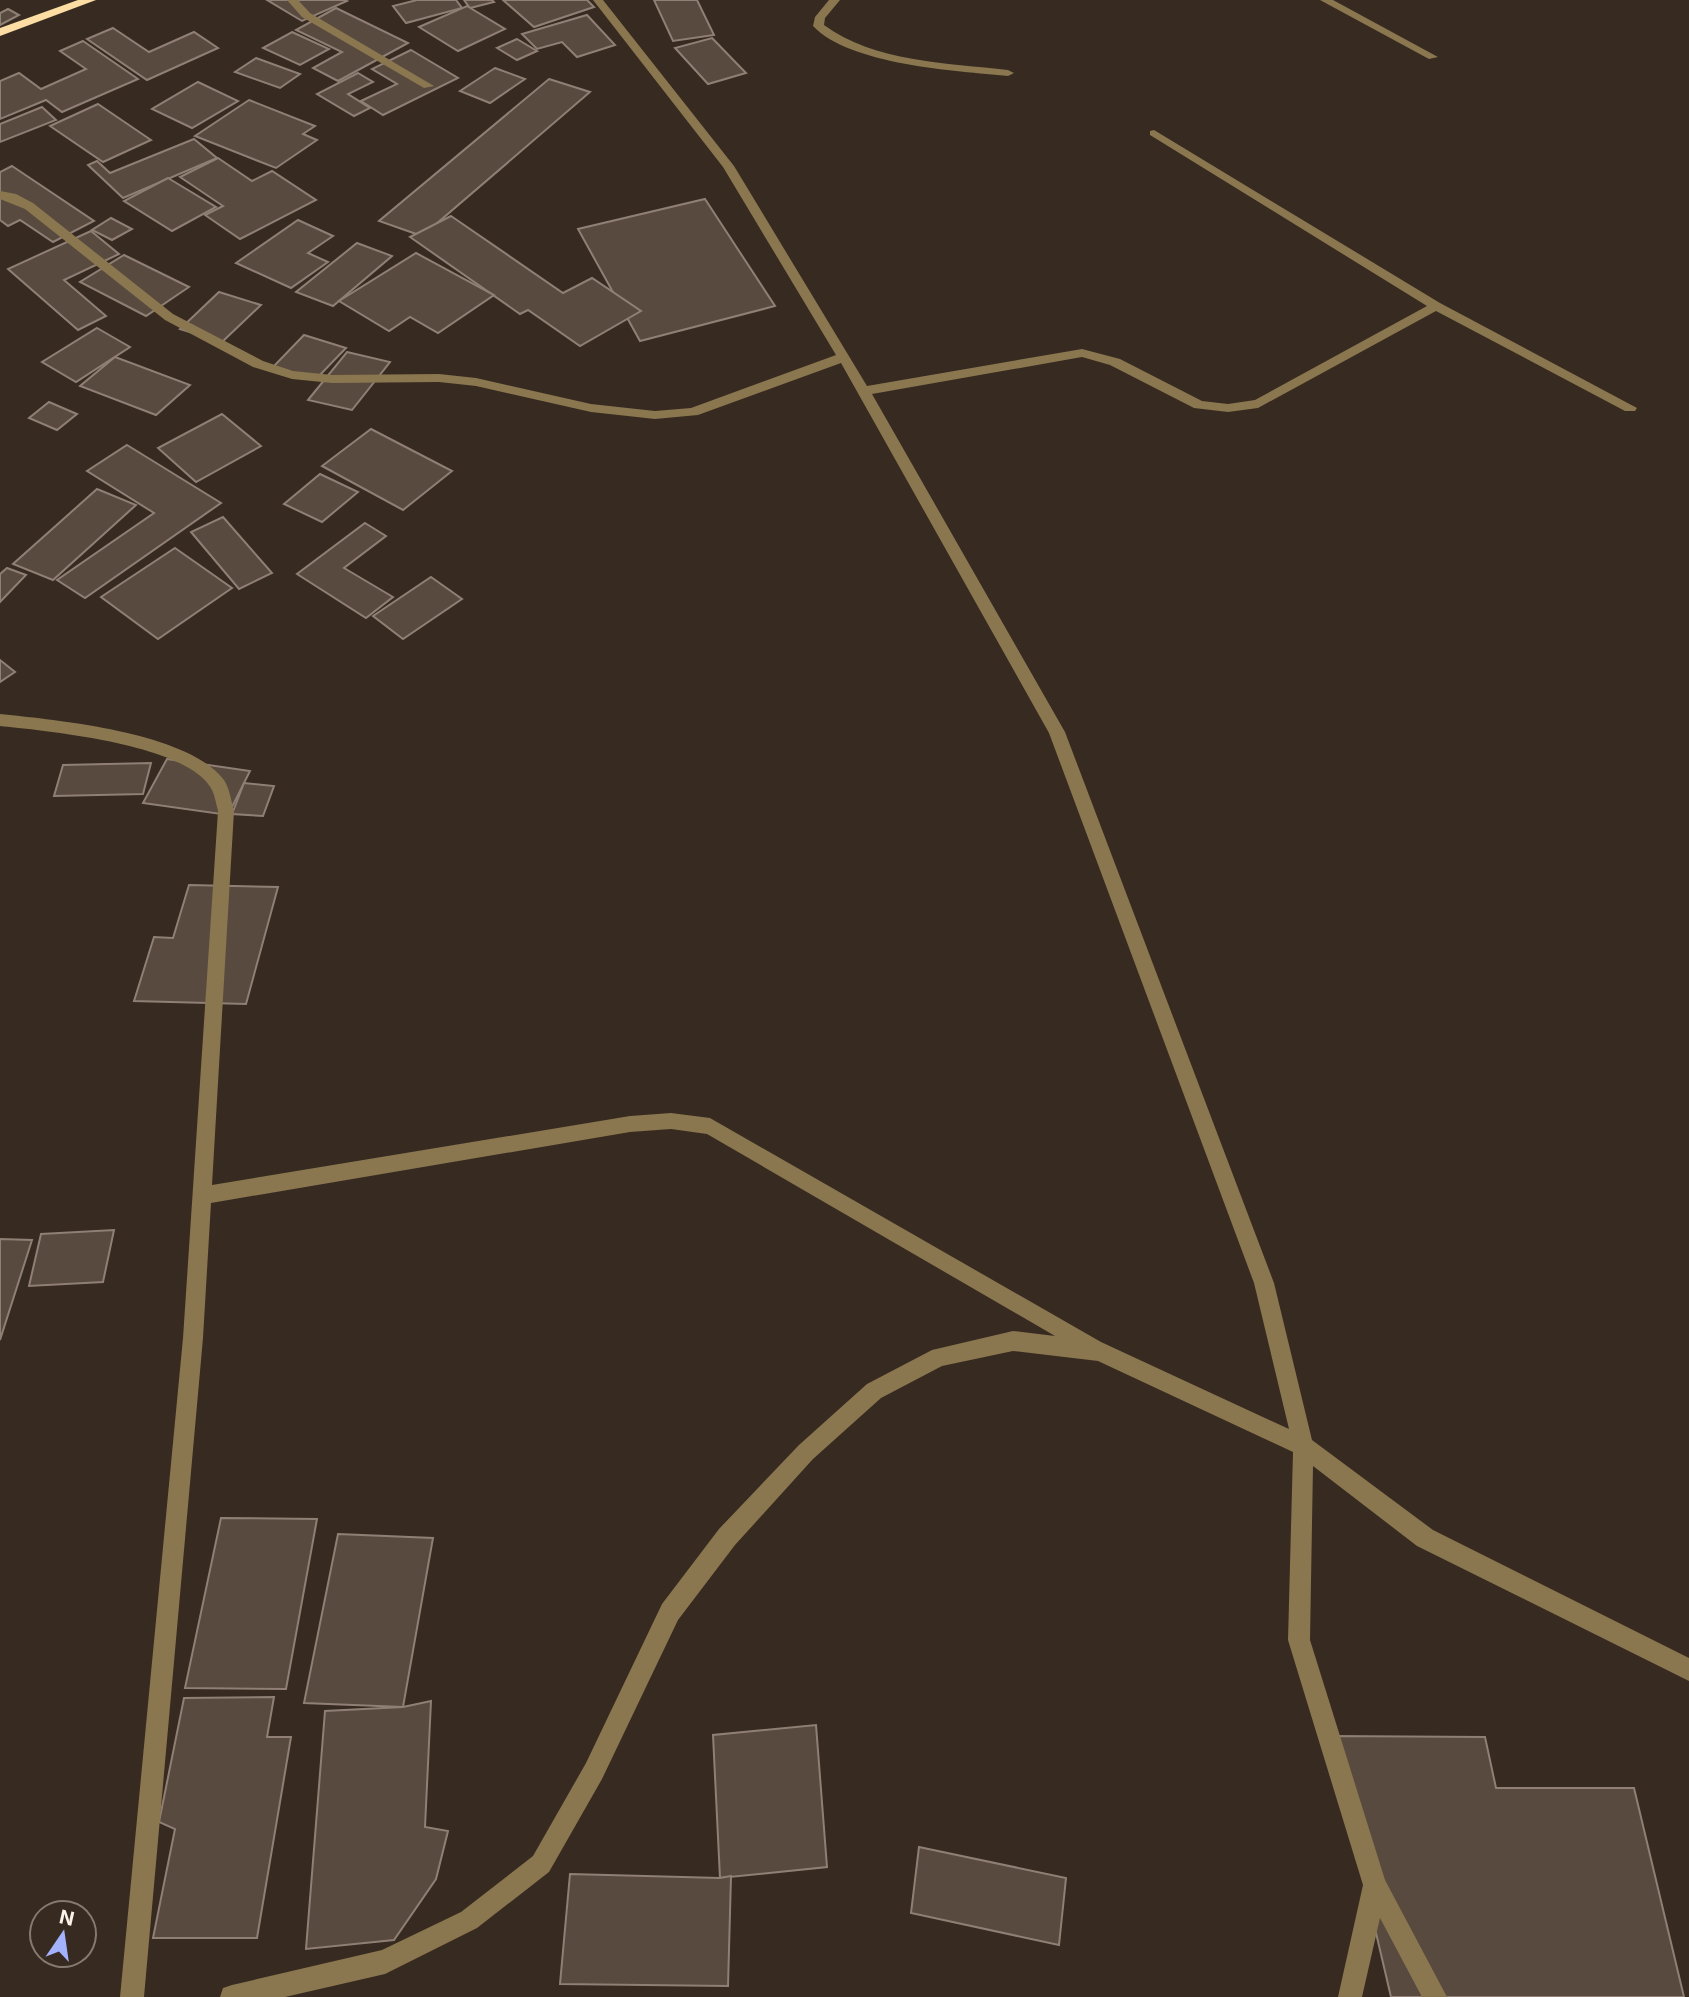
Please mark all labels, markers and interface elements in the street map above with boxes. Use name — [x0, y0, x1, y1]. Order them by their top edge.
north arrow — [28, 1899, 98, 1969]
text: N — [57, 1905, 76, 1931]

